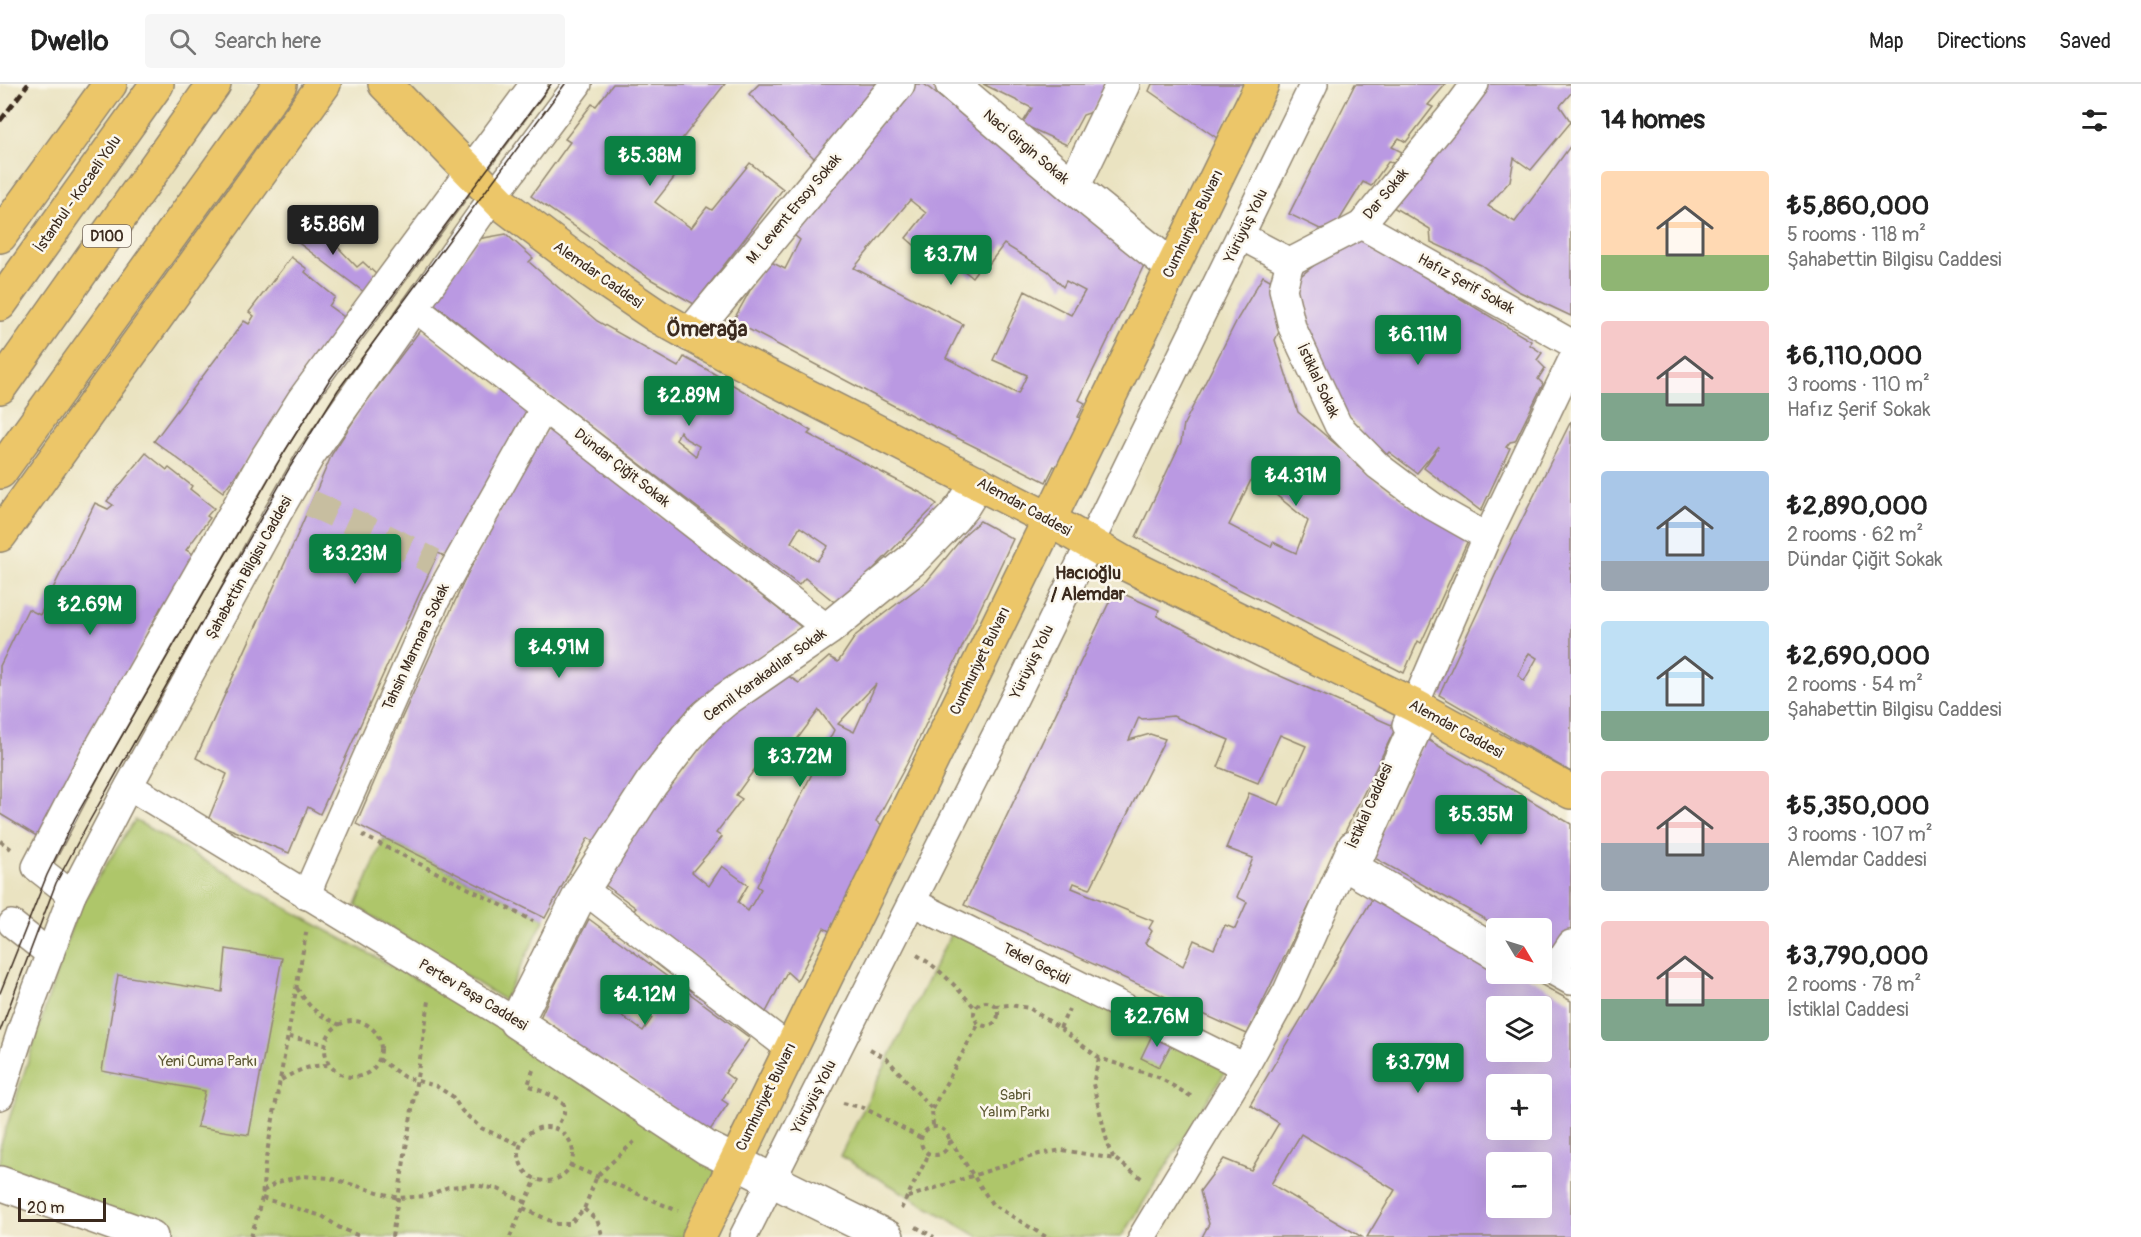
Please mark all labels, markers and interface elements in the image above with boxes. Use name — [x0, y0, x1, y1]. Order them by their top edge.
search box — [145, 14, 565, 68]
text: Dwello — [30, 24, 109, 59]
icon: search — [166, 25, 199, 58]
text: Search here — [214, 27, 321, 55]
text: Map — [1869, 28, 1904, 55]
text: Directions — [1937, 28, 2026, 55]
text: Saved — [2059, 28, 2111, 55]
text: 14 homes — [1601, 104, 1705, 136]
icon: filters — [2078, 104, 2111, 137]
street label: Naci Girgin Sokak — [979, 105, 1074, 189]
street label: İstanbul - Kocaeli Yolu — [31, 132, 125, 256]
pin: ₺5.38M — [601, 136, 699, 187]
text: ₺5.38M — [619, 143, 681, 168]
street label: M. Levent Ersoy Sokak — [742, 149, 846, 268]
street label: Dar Sokak — [1359, 164, 1413, 224]
street label: Cumhuriyet Bulvarı — [1159, 167, 1227, 281]
street label: Yürüyüş Yolu — [1219, 186, 1272, 267]
text: ₺5,860,000 — [1787, 190, 1929, 222]
icon: home — [1649, 195, 1721, 267]
pin: ₺5.86M — [284, 205, 382, 256]
text: ₺5.86M — [301, 212, 365, 237]
text: 5 rooms · 118 m² — [1787, 222, 1926, 247]
road number: D100 — [83, 225, 131, 247]
pin: ₺3.7M — [909, 235, 993, 286]
street label: Alemdar Caddesi — [550, 237, 647, 313]
text: ₺3.7M — [925, 242, 977, 267]
text: Şahabettin Bilgisu Caddesi — [1787, 247, 2002, 272]
street label: Hafız Şerif Sokak — [1414, 250, 1518, 319]
pin: ₺6.11M — [1369, 315, 1467, 366]
district label: Ömerağa — [666, 316, 748, 343]
text: ₺6.11M — [1389, 322, 1447, 347]
text: ₺6,110,000 — [1787, 340, 1922, 372]
street label: İstiklal Sokak — [1293, 341, 1344, 422]
icon: home — [1649, 345, 1721, 417]
text: 3 rooms · 110 m² — [1787, 372, 1930, 397]
pin: ₺2.89M — [640, 376, 738, 427]
text: ₺2.89M — [658, 383, 720, 408]
text: Hafız Şerif Sokak — [1787, 397, 1930, 422]
street label: Dündar Çiğit Sokak — [570, 425, 674, 512]
pin: ₺4.31M — [1247, 456, 1345, 507]
text: ₺4.31M — [1265, 463, 1327, 488]
street label: Alemdar Caddesi — [974, 473, 1075, 541]
text: ₺2,890,000 — [1787, 490, 1928, 522]
street label: Şahabettin Bilgisu Caddesi — [202, 493, 296, 643]
icon: home — [1649, 495, 1721, 567]
text: 2 rooms · 62 m² — [1787, 522, 1923, 547]
pin: ₺3.23M — [306, 534, 404, 585]
text: ₺3.23M — [323, 541, 387, 566]
text: Dündar Çiğit Sokak — [1787, 547, 1943, 572]
district label: Hacıoğlu / Alemdar — [1051, 562, 1126, 606]
street label: Tahsin Marmara Sokak — [378, 580, 454, 713]
pin: ₺2.69M — [41, 585, 139, 636]
text: ₺2.69M — [58, 592, 122, 617]
street label: Cumhuriyet Bulvarı — [946, 604, 1014, 718]
street label: Yürüyüş Yolu — [1005, 622, 1058, 703]
street label: Cemil Karakadılar Sokak — [700, 623, 831, 726]
pin: ₺4.91M — [510, 628, 608, 679]
text: ₺4.91M — [529, 635, 589, 660]
text: ₺2,690,000 — [1787, 640, 1930, 672]
icon: home — [1649, 645, 1721, 717]
text: 2 rooms · 54 m² — [1787, 672, 1923, 697]
street label: Alemdar Caddesi — [1406, 695, 1507, 763]
text: Şahabettin Bilgisu Caddesi — [1787, 697, 2002, 722]
pin: ₺3.72M — [751, 737, 849, 788]
text: ₺3.72M — [768, 744, 832, 769]
street label: İstiklal Caddesi — [1343, 760, 1397, 851]
text: ₺5,350,000 — [1787, 790, 1930, 822]
pin: ₺5.35M — [1432, 795, 1530, 846]
icon: home — [1649, 795, 1721, 867]
text: ₺5.35M — [1449, 802, 1513, 827]
text: 3 rooms · 107 m² — [1787, 822, 1933, 847]
text: Alemdar Caddesi — [1787, 847, 1927, 872]
north arrow — [1486, 918, 1552, 984]
map controls — [1486, 918, 1552, 1218]
street label: Tekel Geçidi — [999, 939, 1073, 989]
text: ₺3,790,000 — [1787, 940, 1929, 972]
icon: home — [1649, 945, 1721, 1017]
street label: Pertev Paşa Caddesi — [415, 955, 531, 1035]
text: 2 rooms · 78 m² — [1787, 972, 1921, 997]
pin: ₺4.12M — [596, 975, 694, 1026]
text: ₺4.12M — [614, 982, 676, 1007]
button: layers — [1486, 996, 1552, 1062]
pin: ₺2.76M — [1108, 997, 1206, 1048]
text: İstiklal Caddesi — [1787, 997, 1908, 1022]
text: ₺2.76M — [1125, 1004, 1189, 1029]
street label: Cumhuriyet Bulvarı — [732, 1040, 800, 1154]
pin: ₺3.79M — [1369, 1043, 1467, 1094]
text: ₺3.79M — [1387, 1050, 1449, 1075]
park label: Yeni Cuma Parkı — [158, 1052, 257, 1071]
street label: Yürüyüş Yolu — [787, 1057, 841, 1138]
button: + — [1486, 1074, 1552, 1140]
park label: Sabri Yalım Parkı — [979, 1086, 1050, 1122]
button: − — [1486, 1152, 1552, 1218]
scale bar — [18, 1195, 106, 1222]
text: 20 m — [27, 1198, 65, 1218]

